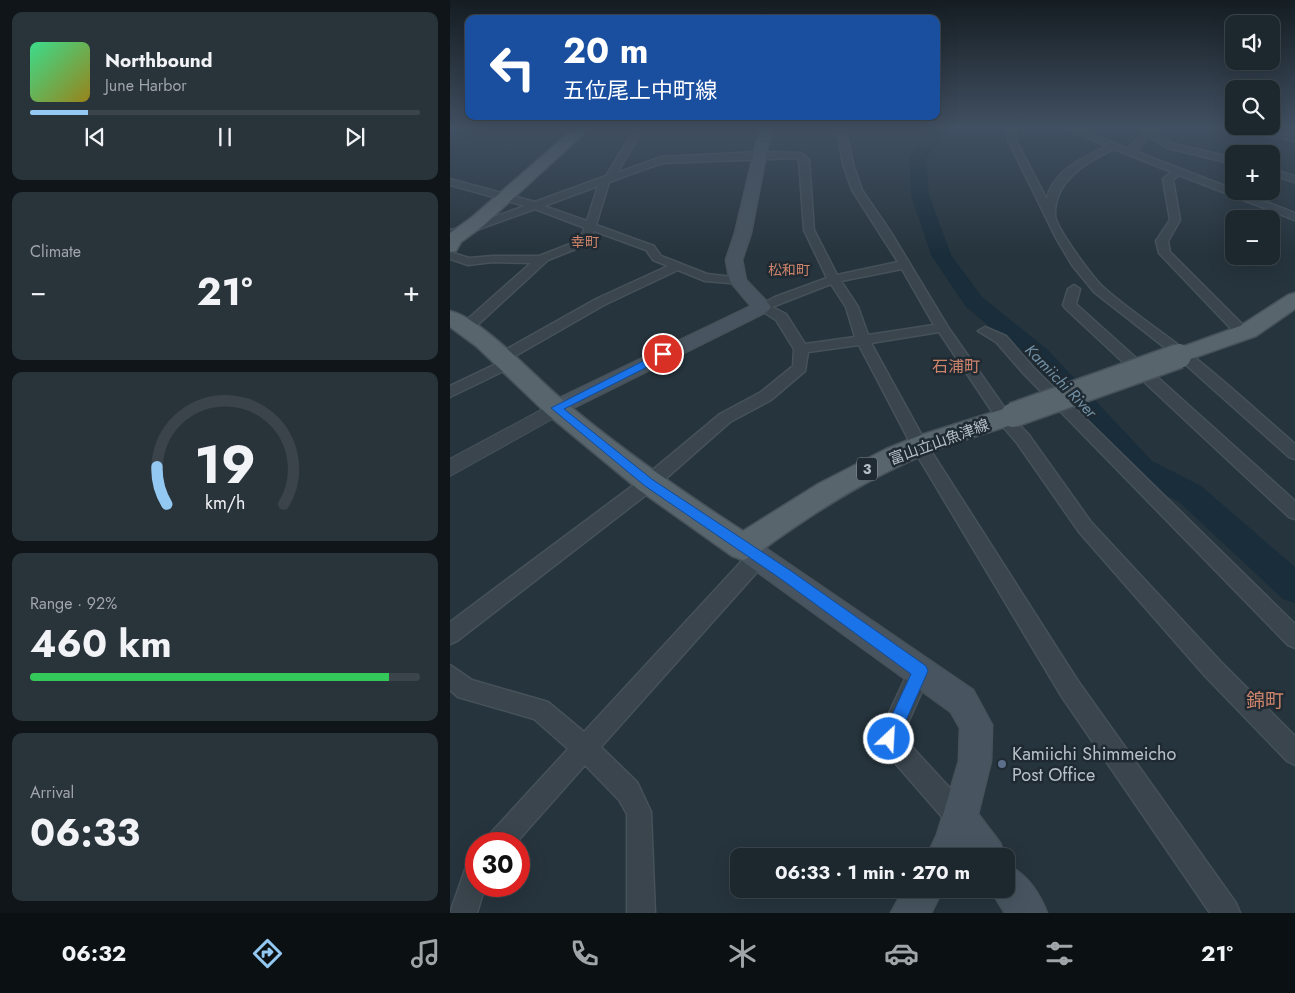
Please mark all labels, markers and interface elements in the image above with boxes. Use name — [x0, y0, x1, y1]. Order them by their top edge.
map controls — [1225, 15, 1280, 265]
button: sound — [1225, 15, 1280, 70]
text: 20 m — [563, 26, 648, 76]
icon: left — [480, 35, 545, 100]
text: Northbound — [105, 47, 212, 74]
text: June Harbor — [105, 74, 187, 97]
text: 五位尾上中町線 — [563, 74, 717, 106]
button: search — [1225, 80, 1280, 135]
icon: previous — [81, 123, 109, 151]
icon: pause — [211, 123, 239, 151]
icon: next — [341, 123, 369, 151]
button: + — [1225, 145, 1280, 200]
button: − — [1225, 210, 1280, 265]
district label: 幸町 — [571, 232, 599, 252]
text: Climate — [30, 240, 81, 263]
district label: 松和町 — [768, 260, 810, 280]
text: 21° — [197, 264, 252, 319]
text: − — [30, 271, 47, 312]
text: + — [403, 271, 420, 312]
pin — [642, 333, 684, 375]
water label: Kamiichi River — [1020, 339, 1103, 424]
icon: arrive — [649, 340, 677, 368]
district label: 石浦町 — [932, 355, 980, 378]
street label: 富山立山魚津線 — [886, 414, 992, 470]
text: 19 — [194, 427, 256, 503]
road number: 3 — [857, 458, 877, 480]
text: km/h — [205, 490, 245, 516]
text: Range · 92% — [30, 592, 117, 615]
text: 460 km — [30, 616, 172, 671]
district label: 錦町 — [1246, 687, 1284, 714]
position arrow — [862, 712, 914, 764]
place label: Kamiichi Shimmeicho Post Office — [1012, 741, 1176, 788]
marker: Kamiichi Shimmeicho Post Office — [996, 758, 1008, 770]
text: Arrival — [30, 781, 74, 804]
text: 06:33 — [30, 805, 140, 860]
speed limit sign: 30 — [465, 832, 530, 897]
text: 06:33 · 1 min · 270 m — [775, 859, 970, 886]
icon: directions — [250, 936, 285, 971]
icon: music — [408, 936, 443, 971]
icon: phone — [567, 936, 602, 971]
icon: climate — [725, 936, 760, 971]
icon: car — [884, 936, 919, 971]
icon: filters — [1042, 936, 1077, 971]
text: 06:32 — [62, 937, 126, 969]
text: 21° — [1201, 937, 1233, 969]

